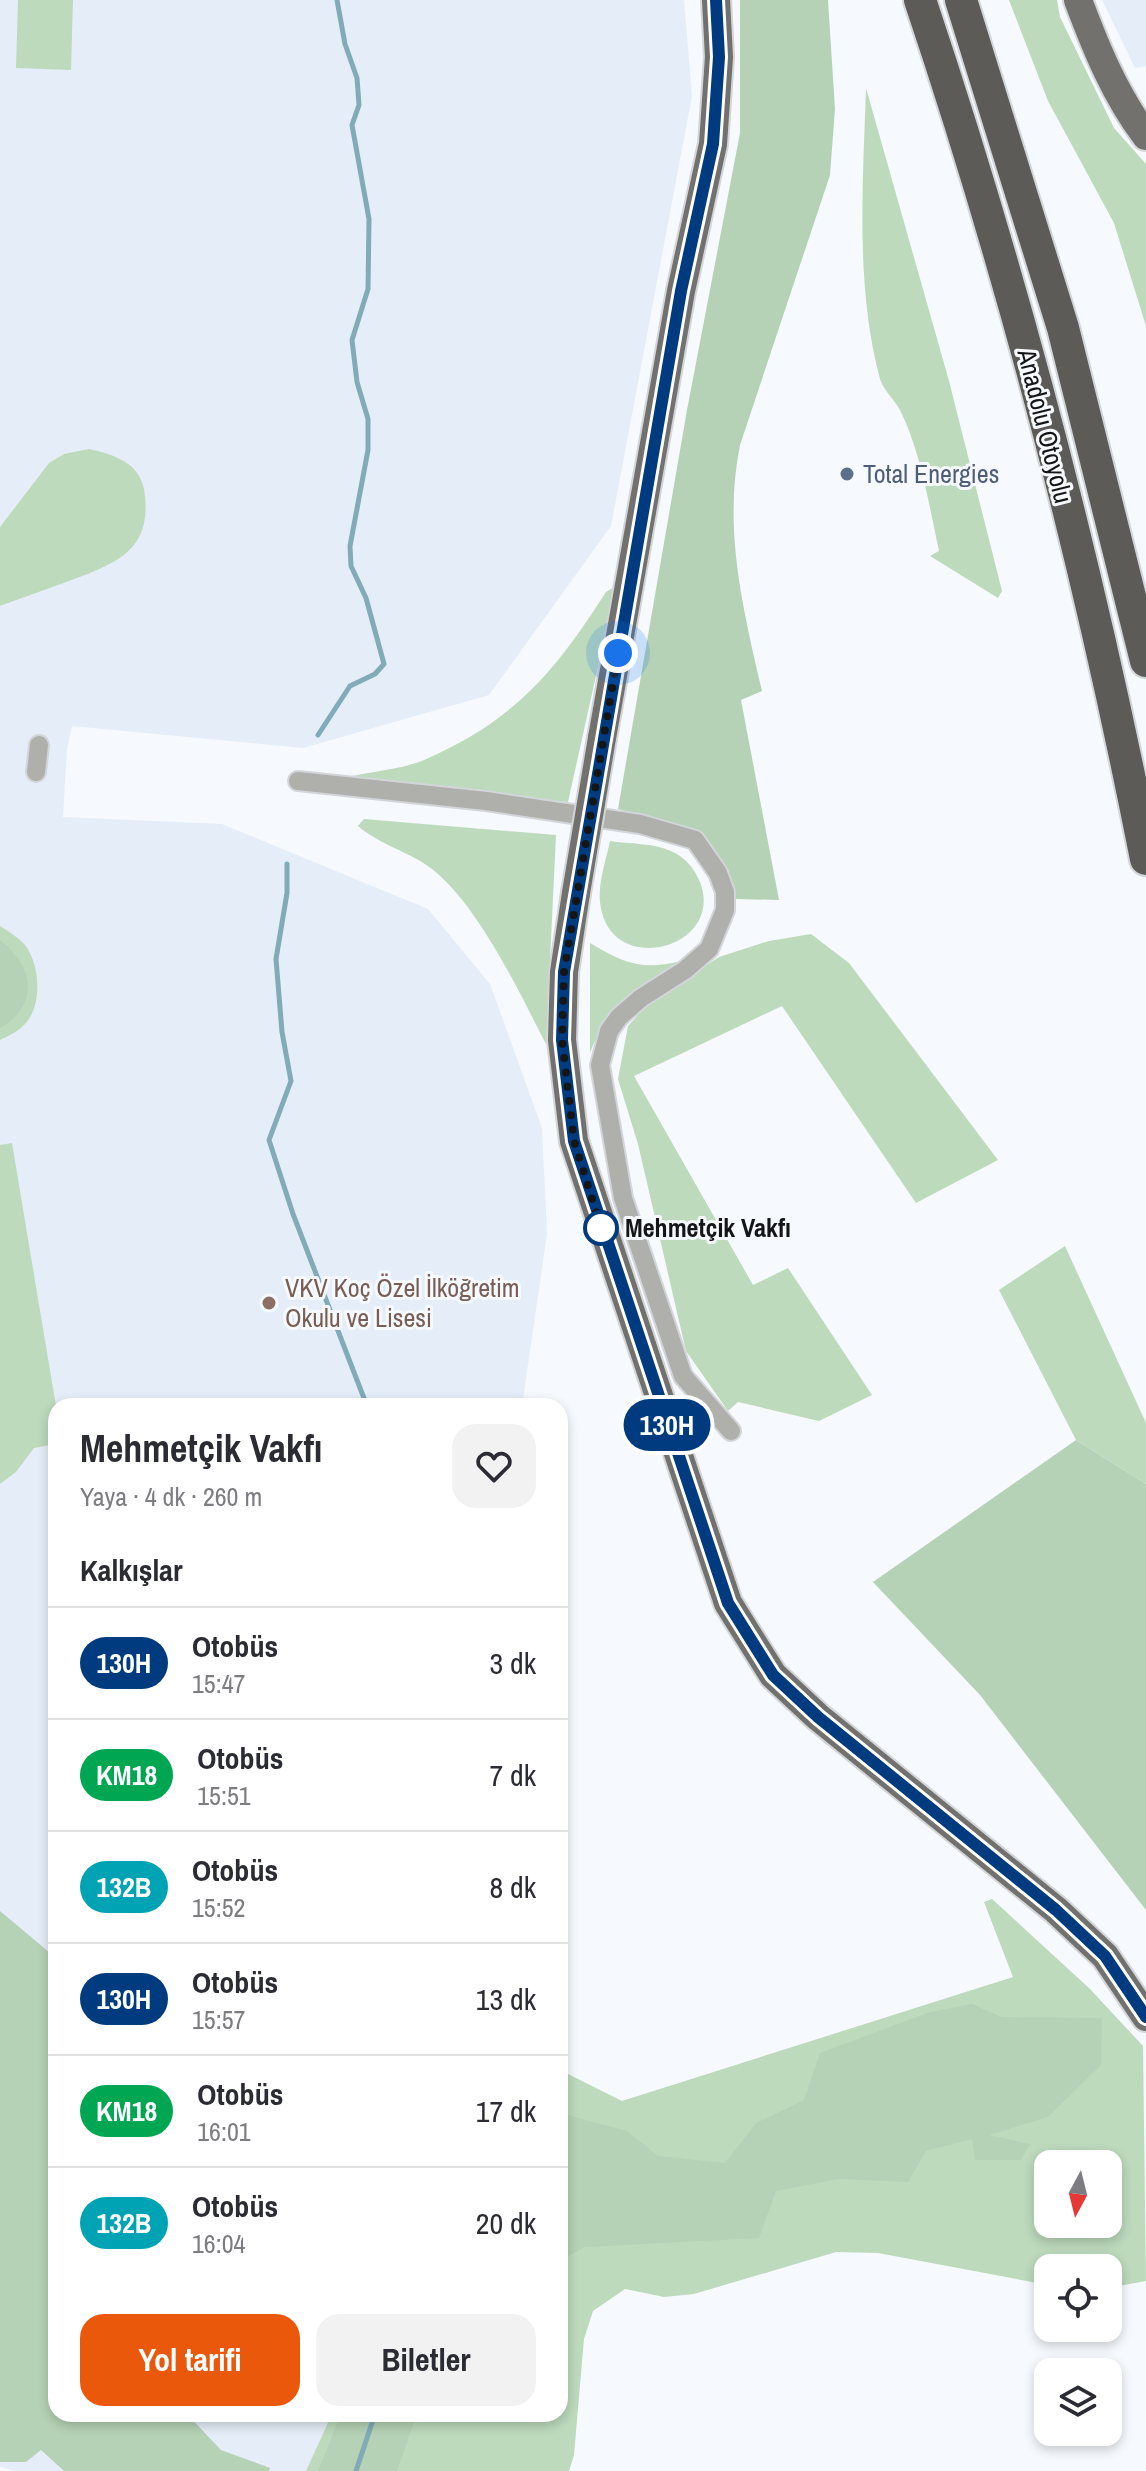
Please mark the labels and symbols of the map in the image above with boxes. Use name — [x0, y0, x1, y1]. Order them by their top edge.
street label: Anadolu Otoyolu — [1009, 344, 1082, 507]
place label: Total Energies — [863, 456, 999, 491]
marker: Total Energies — [838, 465, 856, 483]
your location — [598, 633, 638, 673]
place label: Mehmetçik Vakfı — [625, 1210, 791, 1245]
marker: Mehmetçik Vakfı — [584, 1211, 618, 1245]
place label: VKV Koç Özel İlköğretim Okulu ve Lisesi — [285, 1270, 520, 1335]
marker: VKV Koç Özel İlköğretim Okulu ve Lisesi — [260, 1294, 278, 1312]
line badge: 130H — [611, 1399, 723, 1451]
north arrow — [1034, 2150, 1122, 2238]

